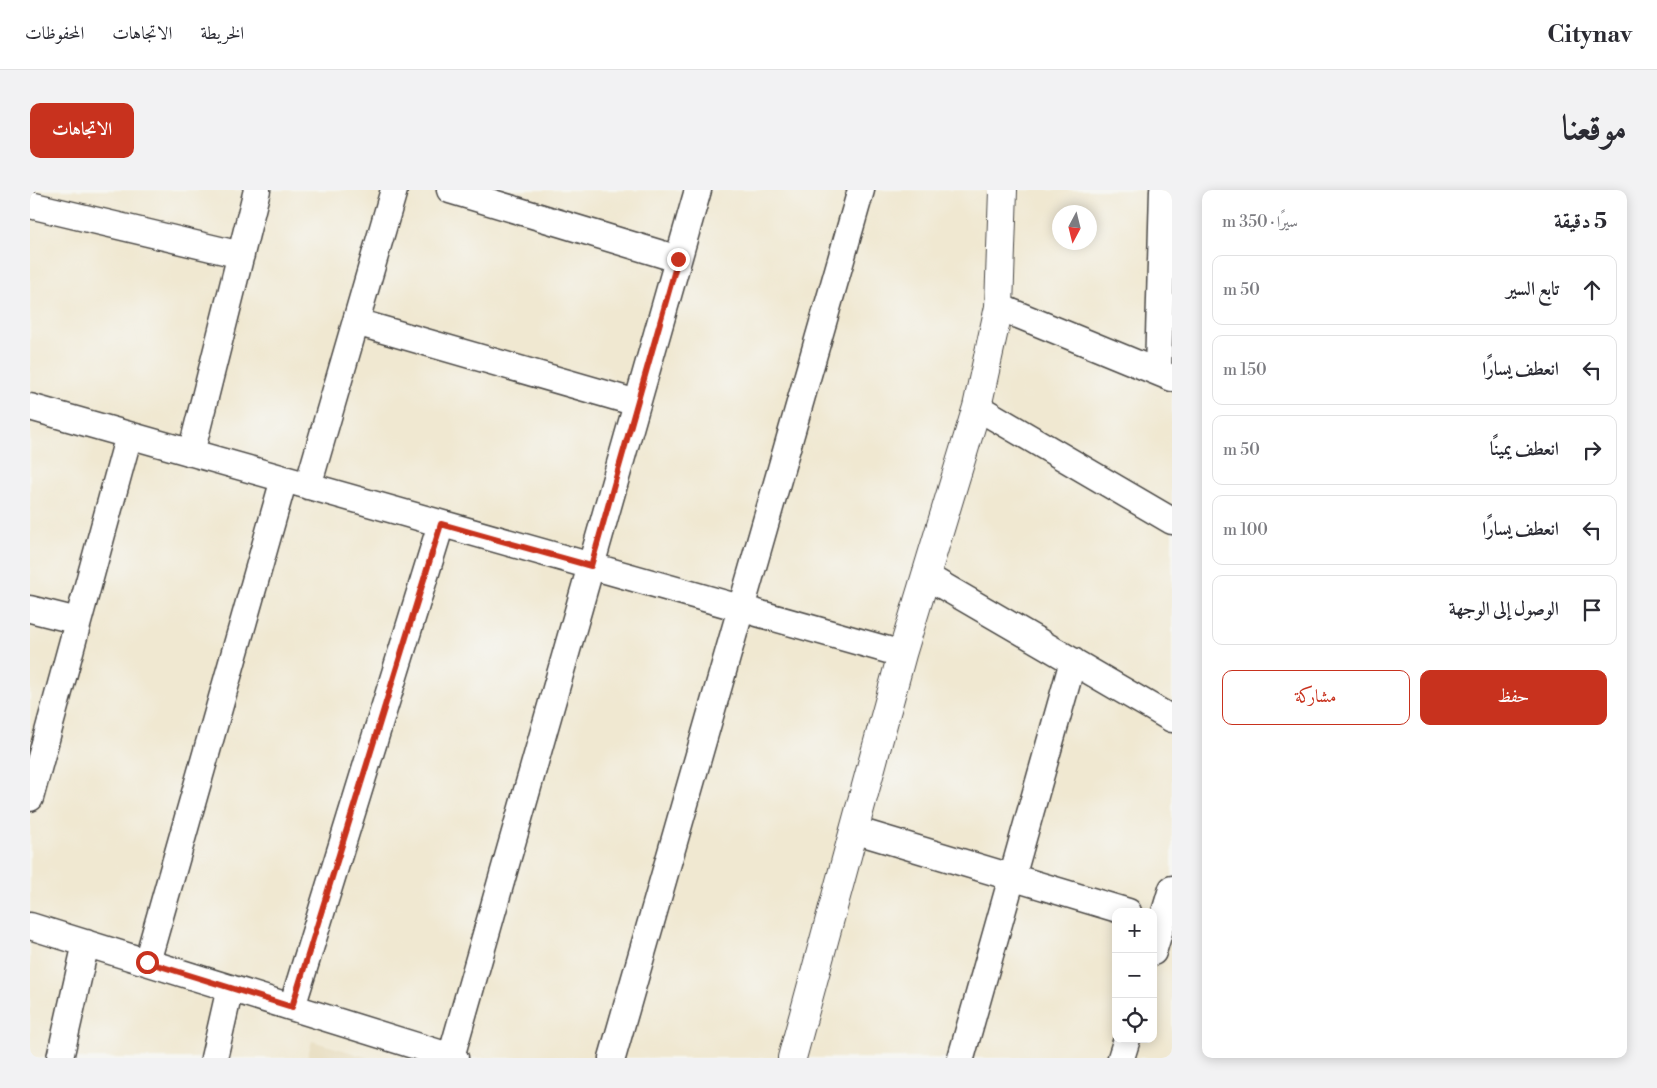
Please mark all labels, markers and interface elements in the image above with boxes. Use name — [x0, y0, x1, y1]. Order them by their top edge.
text: Citynav — [1547, 20, 1632, 50]
text: المحفوظات — [25, 22, 84, 45]
text: الاتجاهات — [112, 22, 172, 45]
text: الخريطة — [200, 22, 244, 45]
button: الاتجاهات — [30, 103, 134, 158]
text: موقعنا — [1562, 107, 1627, 150]
north arrow — [1052, 205, 1097, 250]
text: 5 دقيقة — [1554, 209, 1607, 235]
text: سيرًا · 350 m — [1222, 212, 1298, 232]
route end — [667, 248, 690, 271]
icon: ahead — [1578, 276, 1606, 304]
text: تابع السير — [1506, 277, 1559, 301]
text: 50 m — [1223, 280, 1260, 300]
icon: left — [1578, 356, 1606, 384]
text: انعطف يسارًا — [1482, 357, 1559, 381]
text: 150 m — [1223, 360, 1267, 380]
icon: right — [1578, 436, 1606, 464]
text: انعطف يمينًا — [1490, 437, 1559, 461]
text: 50 m — [1223, 440, 1260, 460]
icon: left — [1578, 516, 1606, 544]
text: انعطف يسارًا — [1482, 517, 1559, 541]
text: 100 m — [1223, 520, 1268, 540]
icon: arrive — [1578, 596, 1606, 624]
text: الوصول إلى الوجهة — [1449, 597, 1559, 621]
button: مشاركة — [1222, 670, 1410, 725]
button: حفظ — [1420, 670, 1607, 725]
map controls — [1112, 908, 1157, 1043]
button: + — [1112, 908, 1157, 953]
route start — [136, 951, 159, 974]
button: − — [1112, 953, 1157, 998]
button: locate — [1112, 998, 1157, 1043]

